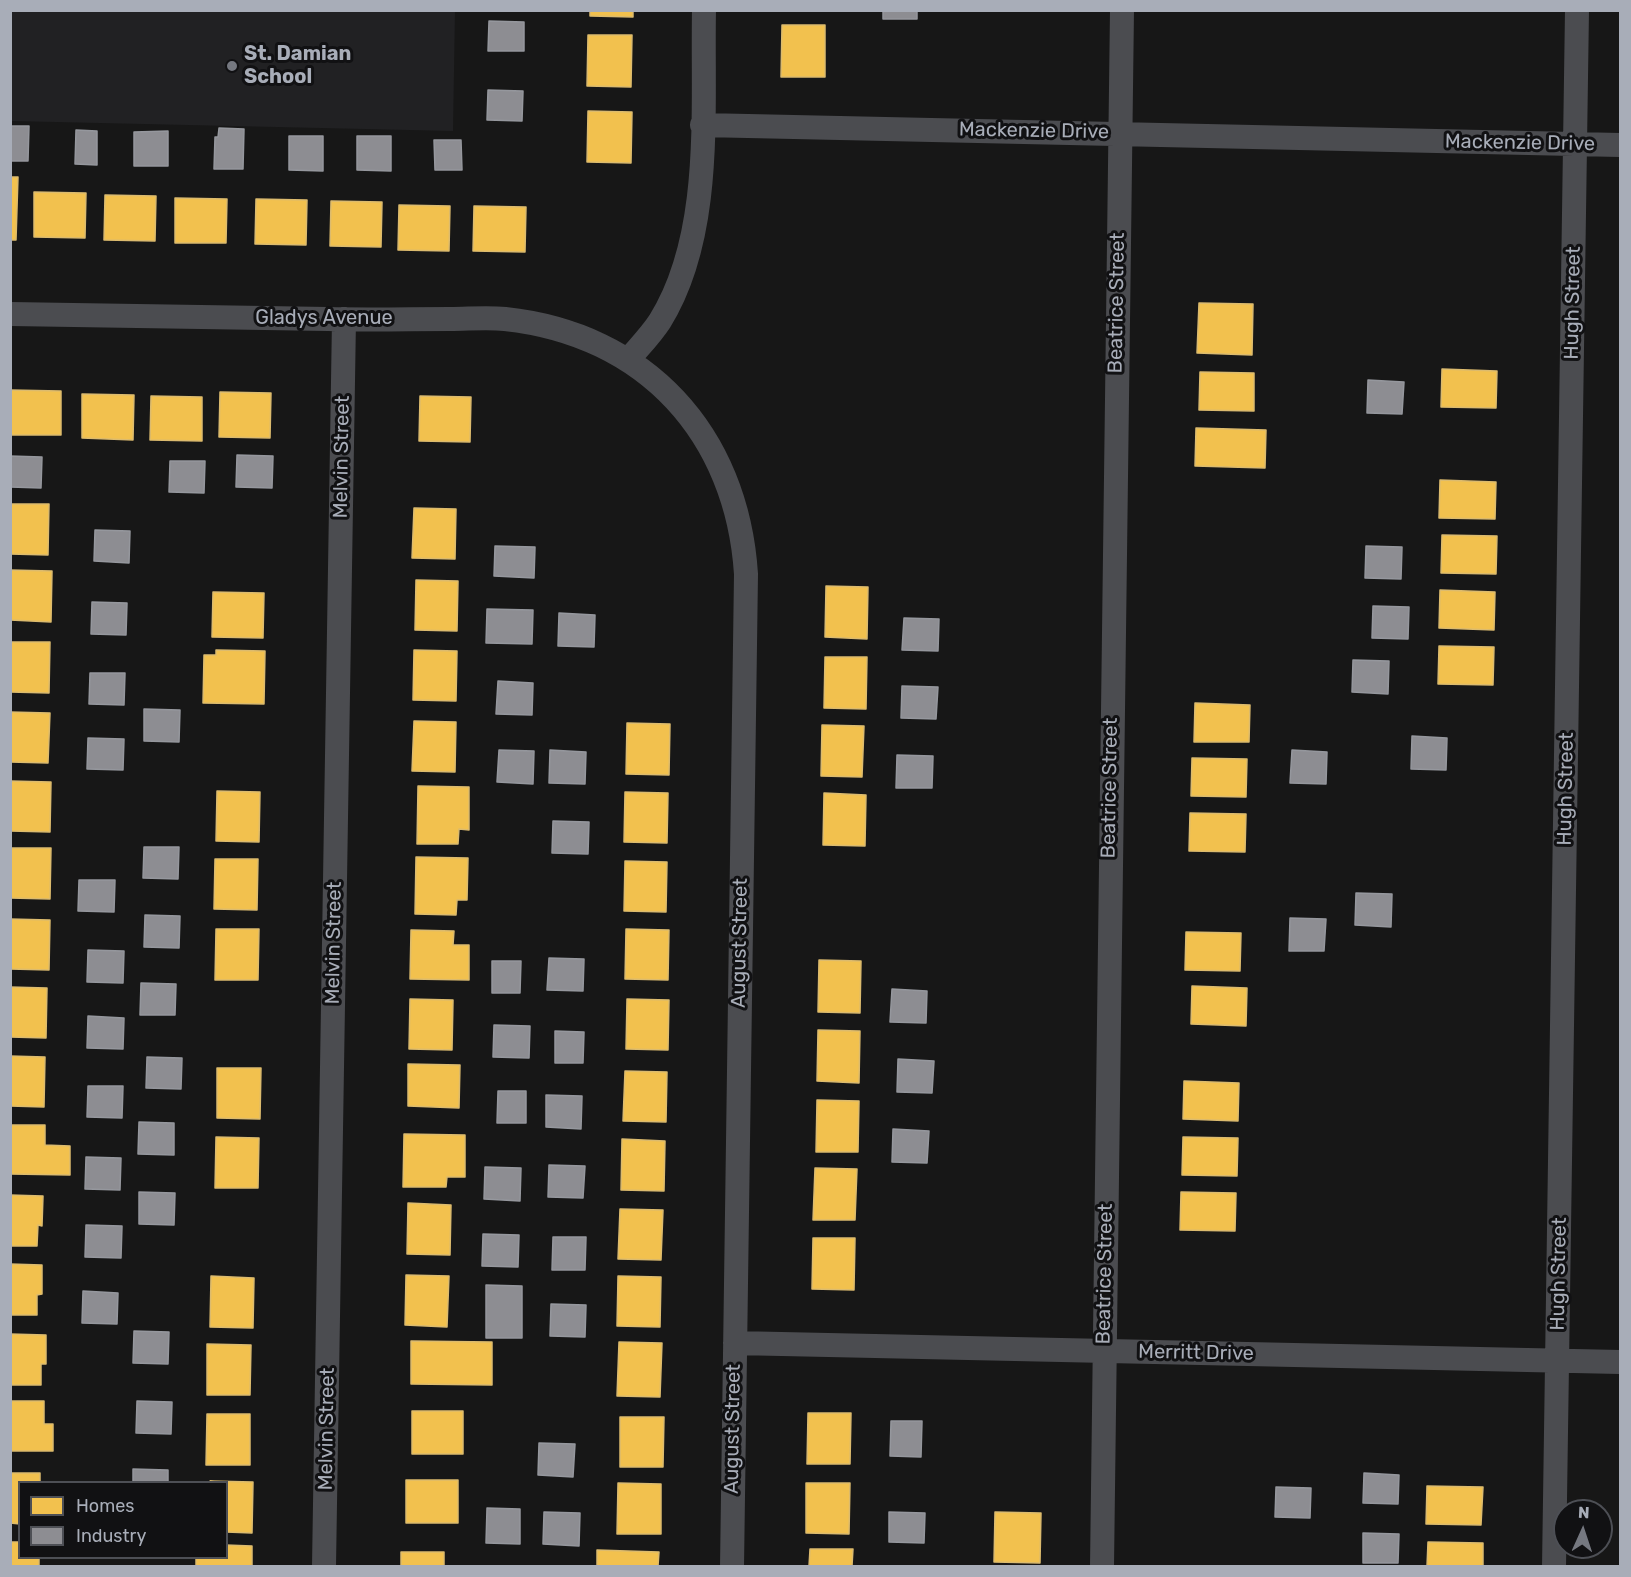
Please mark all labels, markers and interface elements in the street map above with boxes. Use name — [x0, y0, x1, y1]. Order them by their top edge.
place label: St. Damian School — [244, 42, 351, 89]
marker: St. Damian School — [225, 59, 239, 73]
street label: Mackenzie Drive — [959, 118, 1109, 144]
street label: Mackenzie Drive — [1445, 130, 1595, 156]
street label: Beatrice Street — [1104, 232, 1130, 374]
street label: Hugh Street — [1560, 246, 1586, 360]
street label: Gladys Avenue — [255, 306, 393, 330]
street label: Melvin Street — [329, 395, 355, 519]
street label: Beatrice Street — [1097, 717, 1123, 859]
street label: Hugh Street — [1553, 732, 1579, 846]
street label: August Street — [727, 878, 753, 1008]
street label: Melvin Street — [321, 881, 347, 1005]
street label: Beatrice Street — [1092, 1203, 1118, 1345]
street label: Hugh Street — [1546, 1217, 1572, 1331]
street label: Merritt Drive — [1138, 1340, 1254, 1366]
street label: August Street — [720, 1364, 746, 1494]
street label: Melvin Street — [314, 1367, 340, 1491]
legend — [18, 1481, 228, 1559]
text: Homes — [76, 1495, 134, 1517]
north arrow — [1553, 1499, 1613, 1559]
text: N — [1578, 1503, 1590, 1522]
text: Industry — [76, 1525, 146, 1547]

